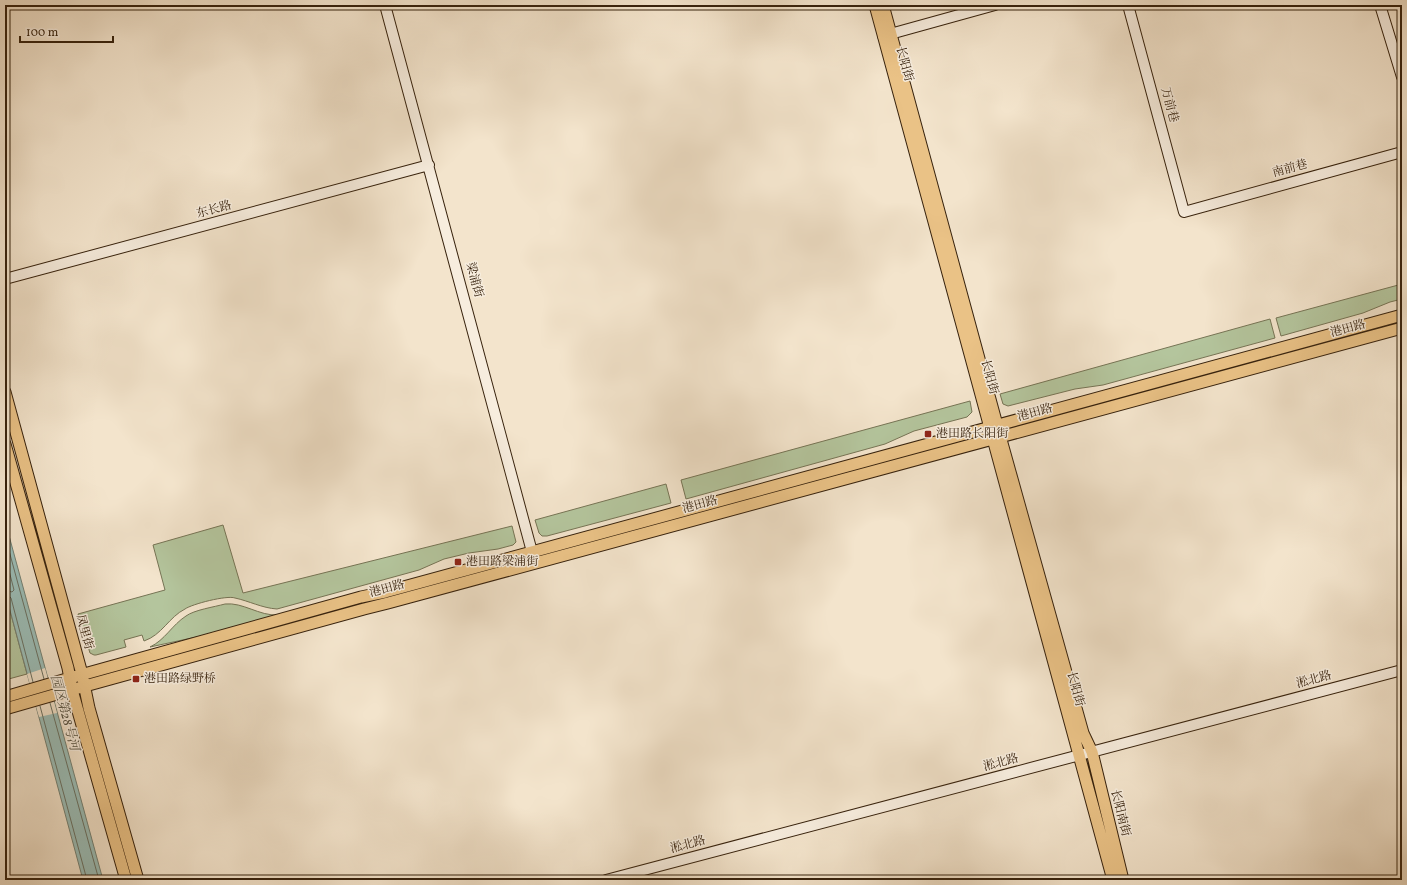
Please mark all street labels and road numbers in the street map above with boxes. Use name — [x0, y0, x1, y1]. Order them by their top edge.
street label: 长阳街 — [892, 45, 917, 84]
street label: 万前巷 — [1157, 86, 1181, 124]
street label: 南前巷 — [1271, 157, 1309, 181]
street label: 东长路 — [195, 198, 233, 222]
street label: 梁浦街 — [462, 261, 487, 300]
street label: 港田路 — [1329, 317, 1367, 341]
street label: 长阳街 — [977, 358, 1002, 397]
street label: 港田路 — [1016, 401, 1054, 425]
street label: 港田路 — [681, 493, 719, 517]
street label: 港田路 — [368, 577, 406, 601]
street label: 凤里街 — [72, 613, 97, 652]
street label: 淞北路 — [1295, 668, 1333, 692]
street label: 长阳街 — [1063, 670, 1088, 709]
street label: 淞北路 — [982, 751, 1020, 775]
street label: 长阳南街 — [1106, 788, 1134, 839]
street label: 淞北路 — [669, 833, 707, 857]

